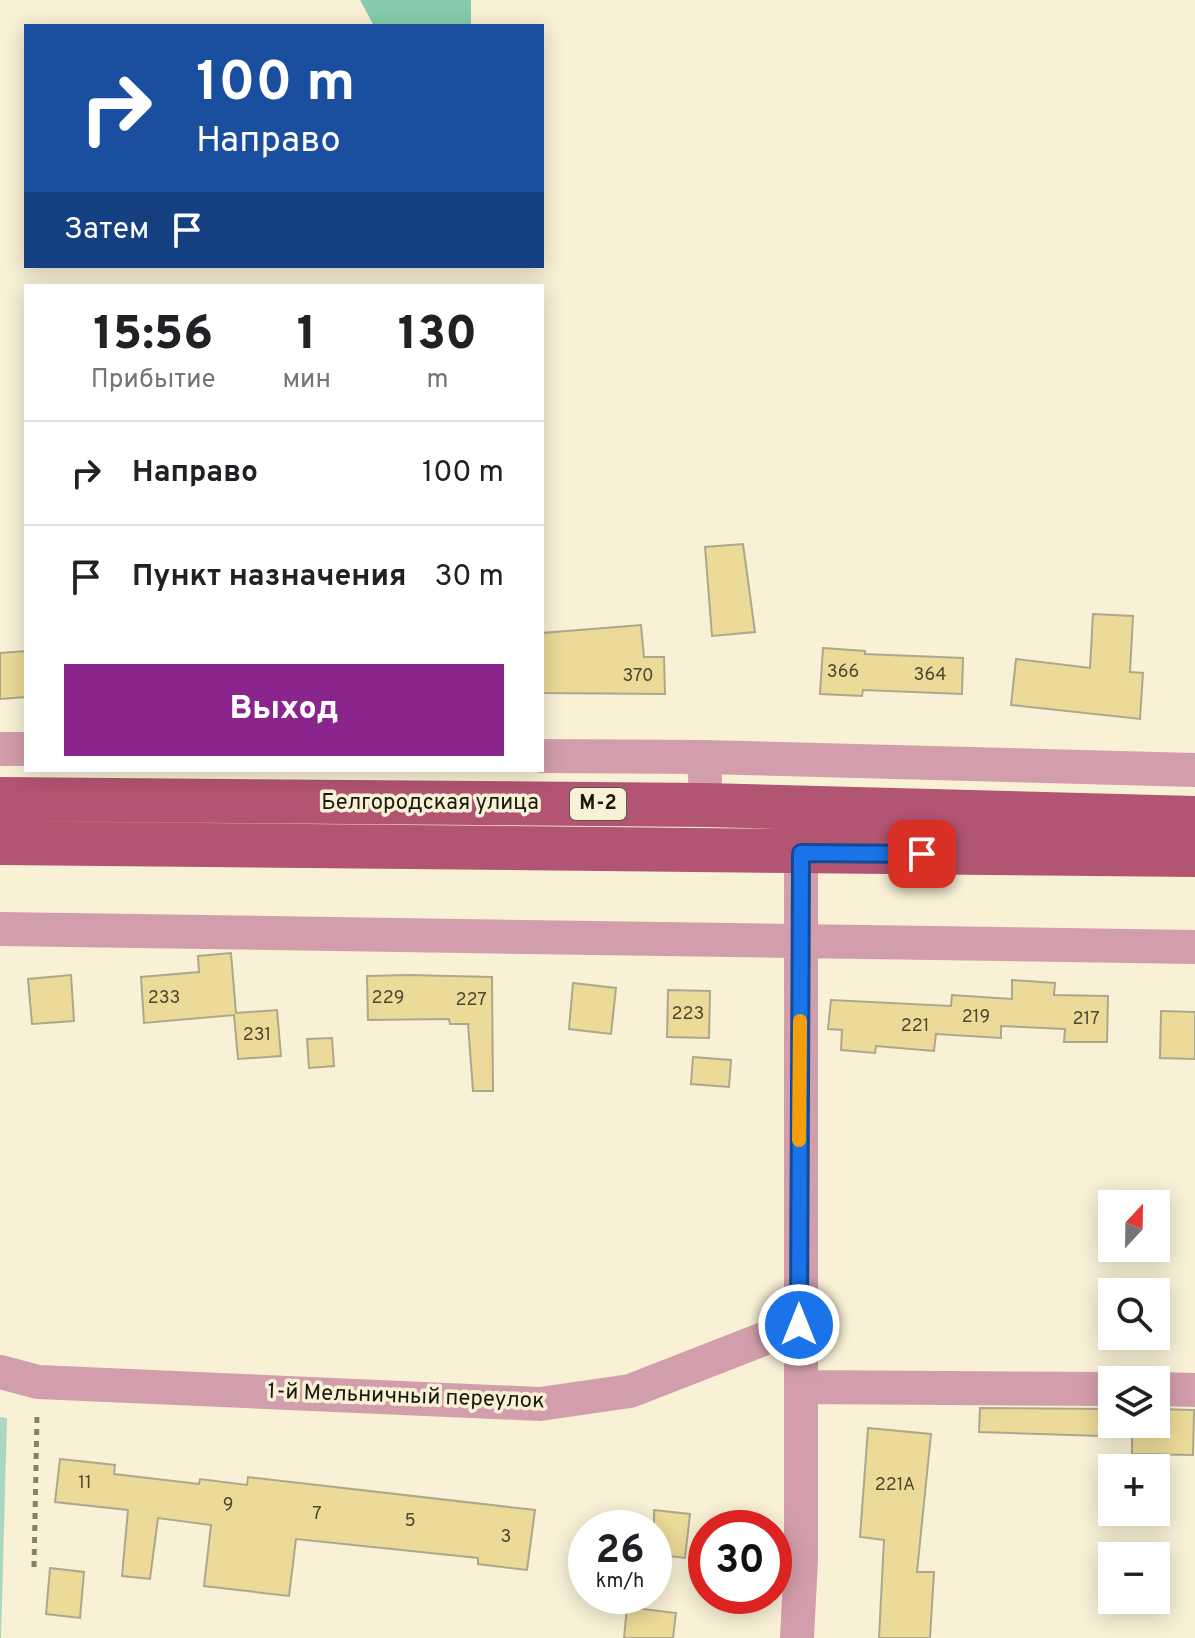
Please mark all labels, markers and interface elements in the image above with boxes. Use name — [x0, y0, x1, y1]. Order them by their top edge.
text: 100 m — [196, 50, 355, 120]
icon: right — [64, 56, 168, 160]
text: Направо — [196, 119, 341, 165]
icon: arrive — [165, 208, 209, 252]
text: Затем — [64, 212, 149, 249]
text: 15:56 — [93, 306, 213, 366]
text: 1 — [297, 306, 316, 366]
text: 130 — [398, 306, 477, 366]
text: Прибытие — [91, 364, 216, 397]
text: мин — [282, 364, 331, 397]
text: m — [426, 364, 448, 397]
icon: right — [64, 451, 108, 495]
text: Направо — [132, 455, 258, 492]
text: 100 m — [422, 455, 504, 492]
icon: arrive — [64, 555, 108, 599]
text: Пункт назначения — [132, 559, 406, 596]
text: 30 m — [435, 559, 504, 596]
house number: 366 — [827, 661, 859, 684]
button: Выход — [64, 664, 504, 756]
house number: 364 — [914, 664, 946, 687]
house number: 370 — [622, 665, 654, 688]
road number: М-2 — [570, 788, 626, 820]
street label: Белгородская улица — [321, 790, 539, 817]
pin — [888, 820, 956, 888]
icon: arrive — [900, 832, 944, 876]
house number: 233 — [148, 987, 180, 1010]
house number: 229 — [372, 987, 404, 1010]
house number: 227 — [455, 989, 487, 1012]
house number: 223 — [672, 1003, 704, 1026]
house number: 219 — [962, 1006, 990, 1029]
house number: 217 — [1072, 1008, 1100, 1031]
house number: 221 — [901, 1015, 929, 1038]
house number: 231 — [243, 1024, 271, 1047]
north arrow — [1098, 1190, 1170, 1262]
map controls — [1098, 1190, 1170, 1614]
button: search — [1098, 1278, 1170, 1350]
position arrow — [757, 1283, 841, 1367]
button: layers — [1098, 1366, 1170, 1438]
street label: 1-й Мельничный переулок — [267, 1379, 545, 1415]
button: + — [1098, 1454, 1170, 1526]
house number: 11 — [78, 1472, 92, 1495]
house number: 221А — [875, 1474, 915, 1497]
house number: 9 — [223, 1494, 233, 1517]
house number: 7 — [312, 1503, 322, 1526]
house number: 5 — [404, 1510, 416, 1533]
speed limit sign: 30 — [688, 1510, 792, 1614]
house number: 3 — [501, 1526, 511, 1549]
text: 26 — [595, 1527, 645, 1577]
button: − — [1098, 1542, 1170, 1614]
text: km/h — [596, 1569, 644, 1595]

